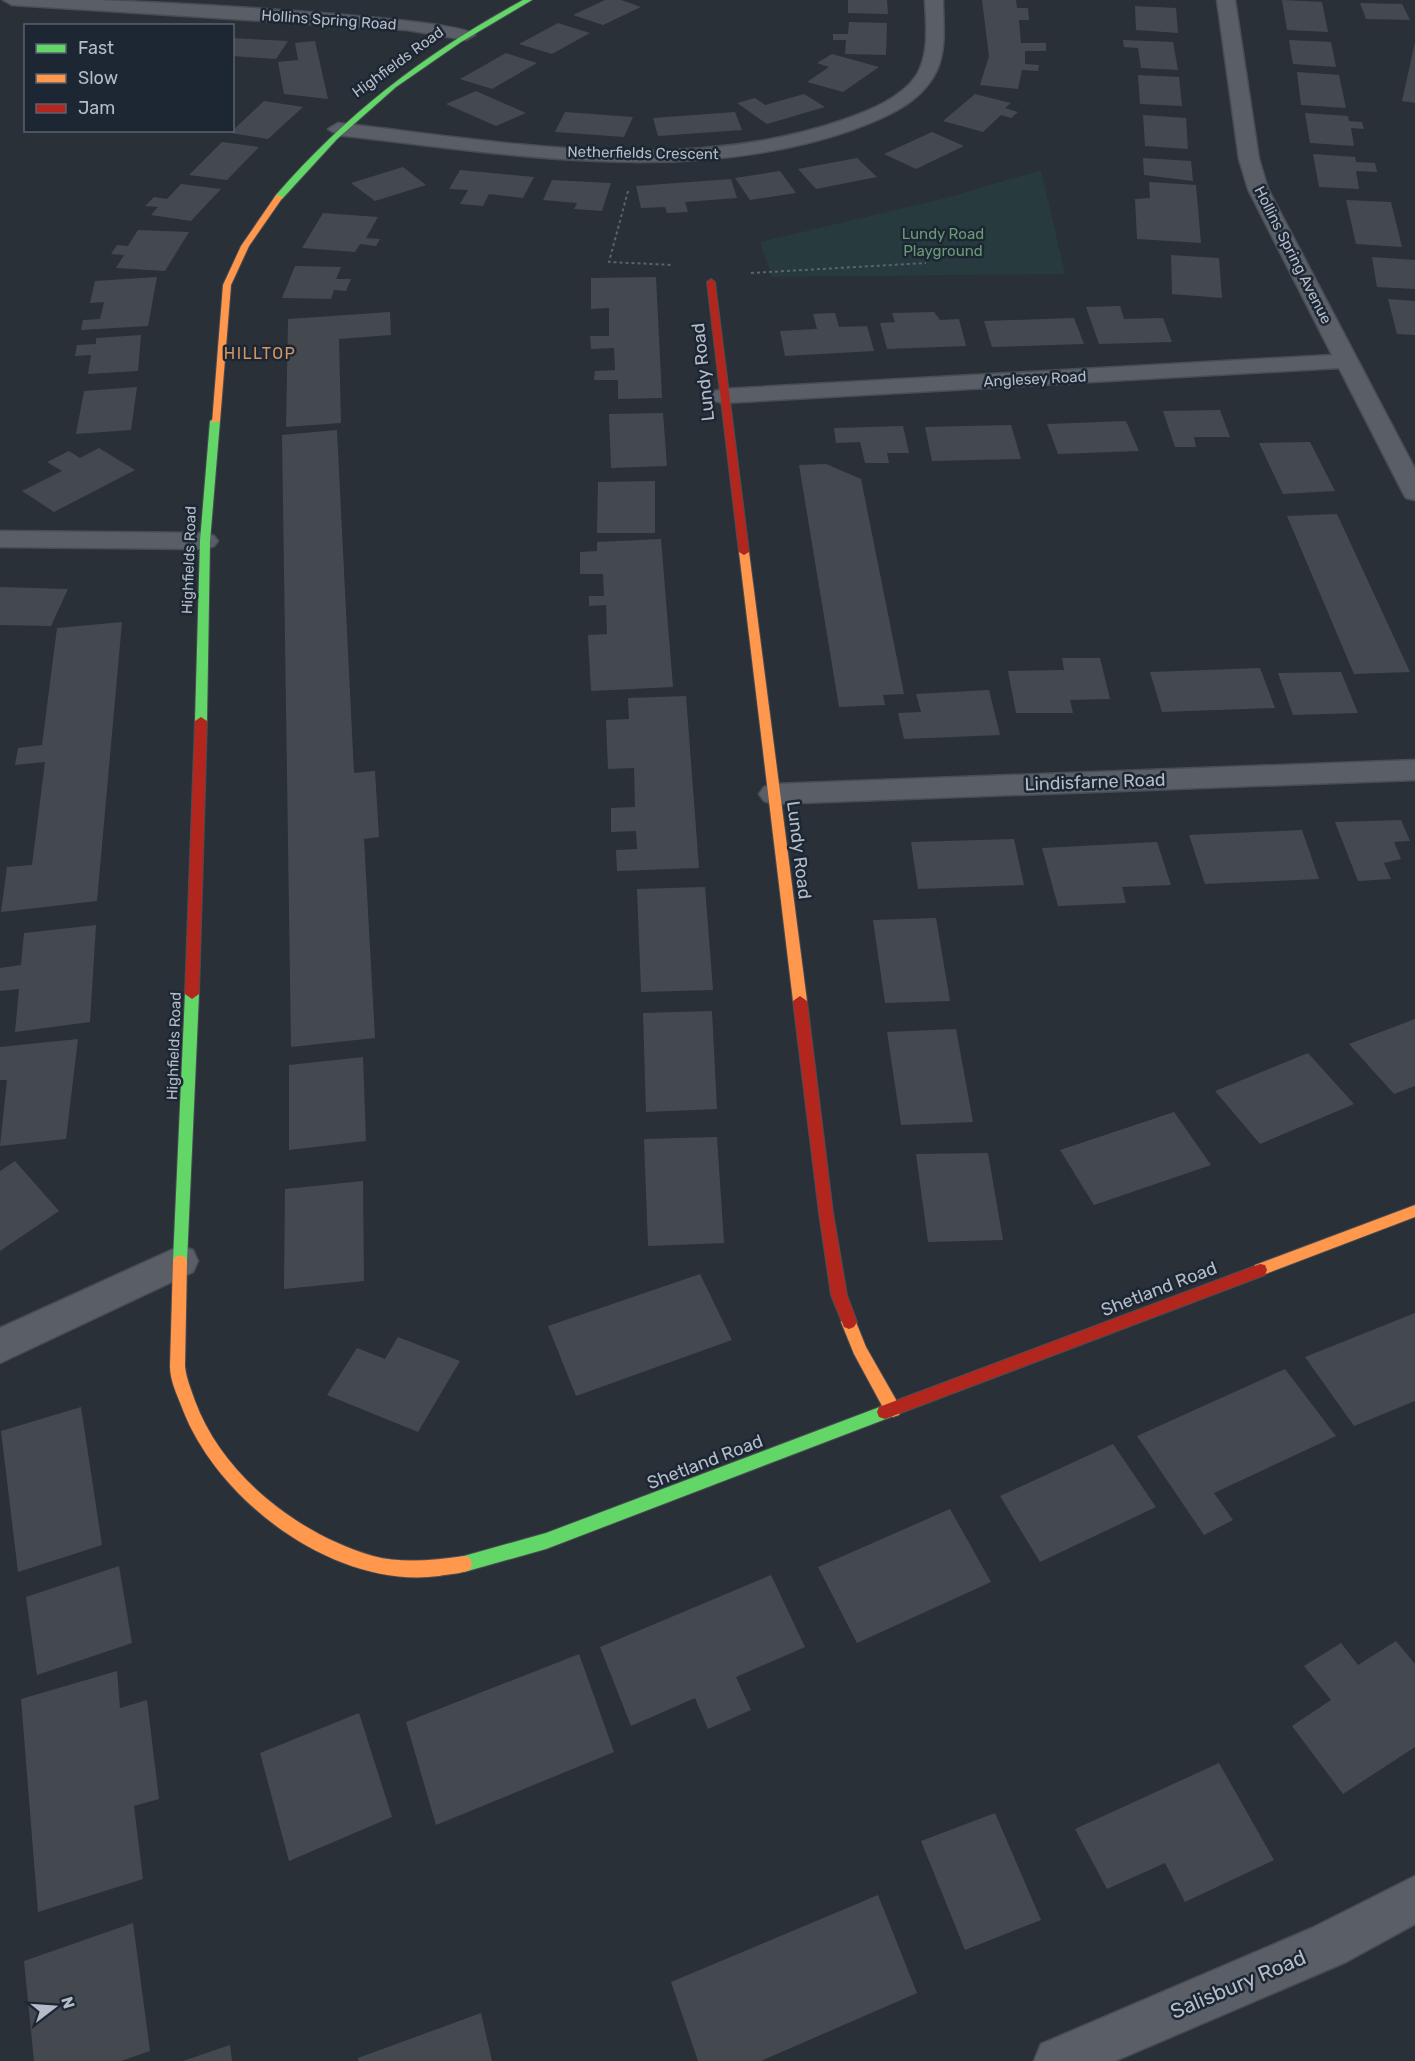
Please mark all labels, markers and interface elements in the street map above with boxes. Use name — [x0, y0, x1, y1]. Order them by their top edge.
street label: Hollins Spring Road — [261, 6, 397, 34]
street label: Highfields Road — [349, 23, 447, 101]
legend — [24, 24, 234, 132]
text: Fast — [78, 37, 114, 59]
text: Slow — [78, 67, 118, 89]
text: Jam — [78, 97, 115, 119]
street label: Netherfields Crescent — [567, 143, 719, 163]
street label: Hollins Spring Avenue — [1250, 183, 1336, 327]
park label: Lundy Road Playground — [902, 225, 984, 260]
street label: Lundy Road — [687, 322, 719, 422]
district label: HILLTOP — [224, 344, 296, 363]
street label: Anglesey Road — [983, 367, 1087, 391]
street label: Highfields Road — [178, 506, 200, 614]
street label: Lindisfarne Road — [1024, 769, 1166, 795]
street label: Lundy Road — [782, 800, 816, 900]
street label: Highfields Road — [163, 992, 185, 1100]
street label: Shetland Road — [1098, 1257, 1220, 1321]
street label: Shetland Road — [644, 1430, 766, 1494]
street label: Salisbury Road — [1167, 1944, 1309, 2024]
north arrow — [24, 1977, 84, 2037]
text: N — [57, 1994, 79, 2011]

